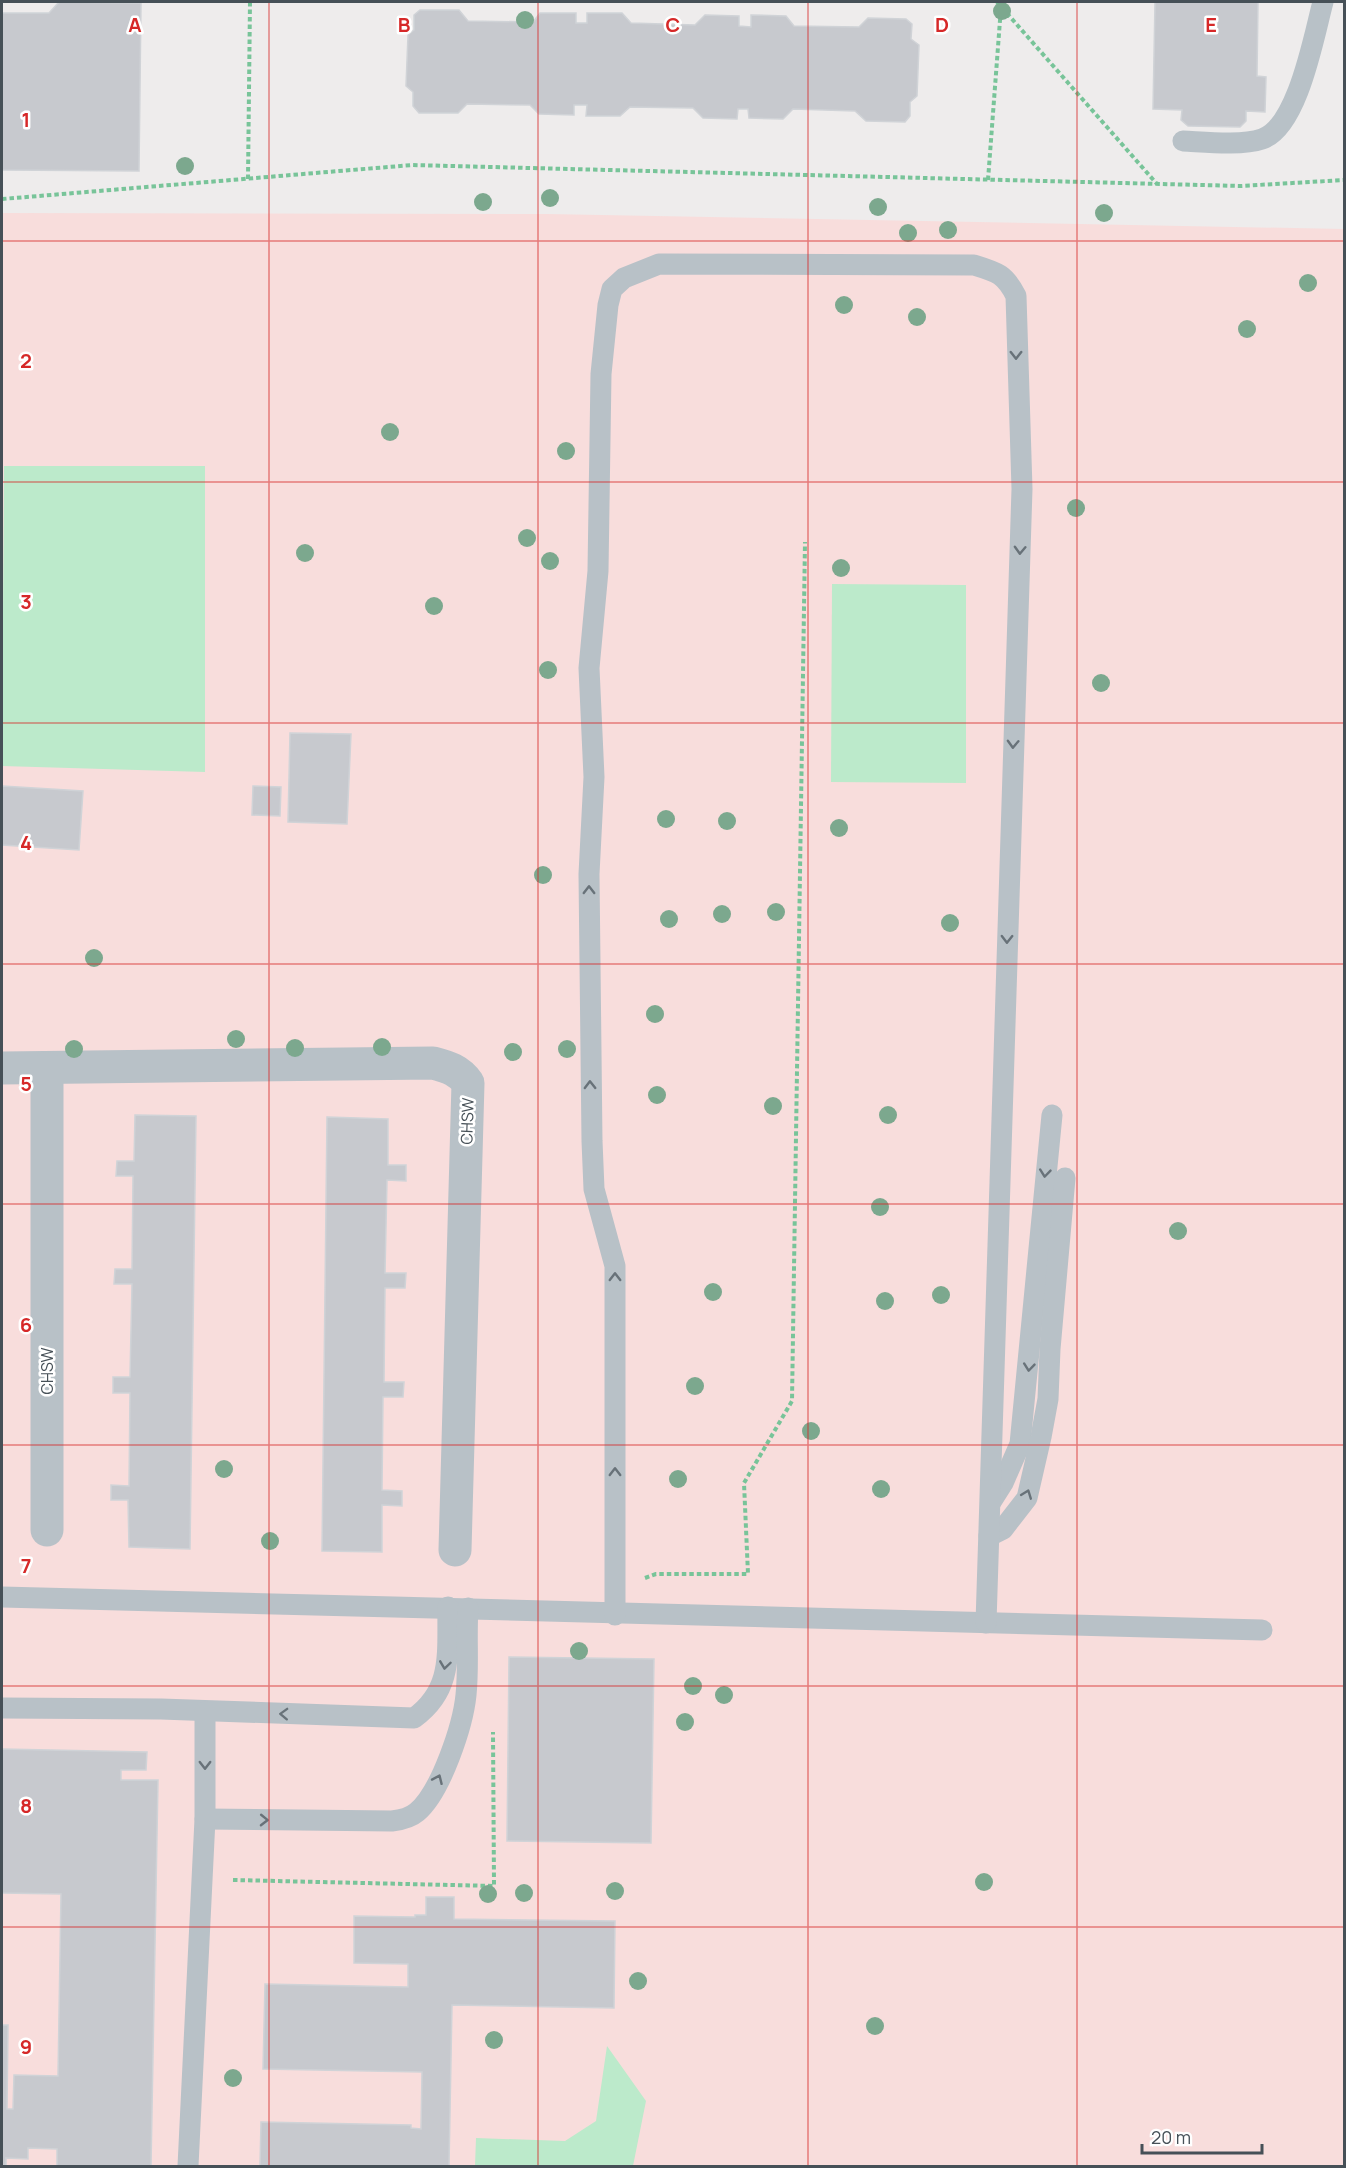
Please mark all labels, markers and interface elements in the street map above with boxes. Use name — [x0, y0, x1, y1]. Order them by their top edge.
text: A — [128, 11, 142, 38]
text: B — [398, 11, 411, 38]
text: C — [666, 11, 680, 38]
text: D — [935, 11, 949, 38]
text: E — [1205, 11, 1217, 38]
text: 1 — [22, 106, 30, 133]
text: 2 — [20, 347, 32, 374]
one-way arrow — [1010, 350, 1022, 359]
one-way arrow — [1013, 545, 1026, 554]
text: 3 — [20, 588, 32, 615]
one-way arrow — [1007, 740, 1019, 749]
text: 4 — [20, 829, 32, 856]
one-way arrow — [583, 885, 595, 894]
one-way arrow — [1001, 935, 1013, 944]
text: 5 — [20, 1070, 32, 1097]
one-way arrow — [584, 1080, 596, 1089]
street label: CHSW — [455, 1097, 479, 1145]
one-way arrow — [1039, 1169, 1052, 1178]
one-way arrow — [609, 1272, 621, 1281]
text: 6 — [20, 1311, 32, 1338]
street label: CHSW — [36, 1348, 58, 1394]
one-way arrow — [1023, 1363, 1036, 1372]
one-way arrow — [609, 1467, 621, 1476]
one-way arrow — [1019, 1489, 1032, 1499]
text: 7 — [21, 1552, 31, 1579]
one-way arrow — [440, 1660, 452, 1670]
one-way arrow — [279, 1708, 288, 1720]
one-way arrow — [199, 1761, 211, 1770]
one-way arrow — [431, 1775, 443, 1786]
text: 8 — [20, 1792, 32, 1819]
one-way arrow — [259, 1814, 268, 1826]
text: 9 — [20, 2033, 32, 2060]
scale bar — [1142, 2117, 1262, 2155]
text: 20 m — [1151, 2125, 1191, 2149]

